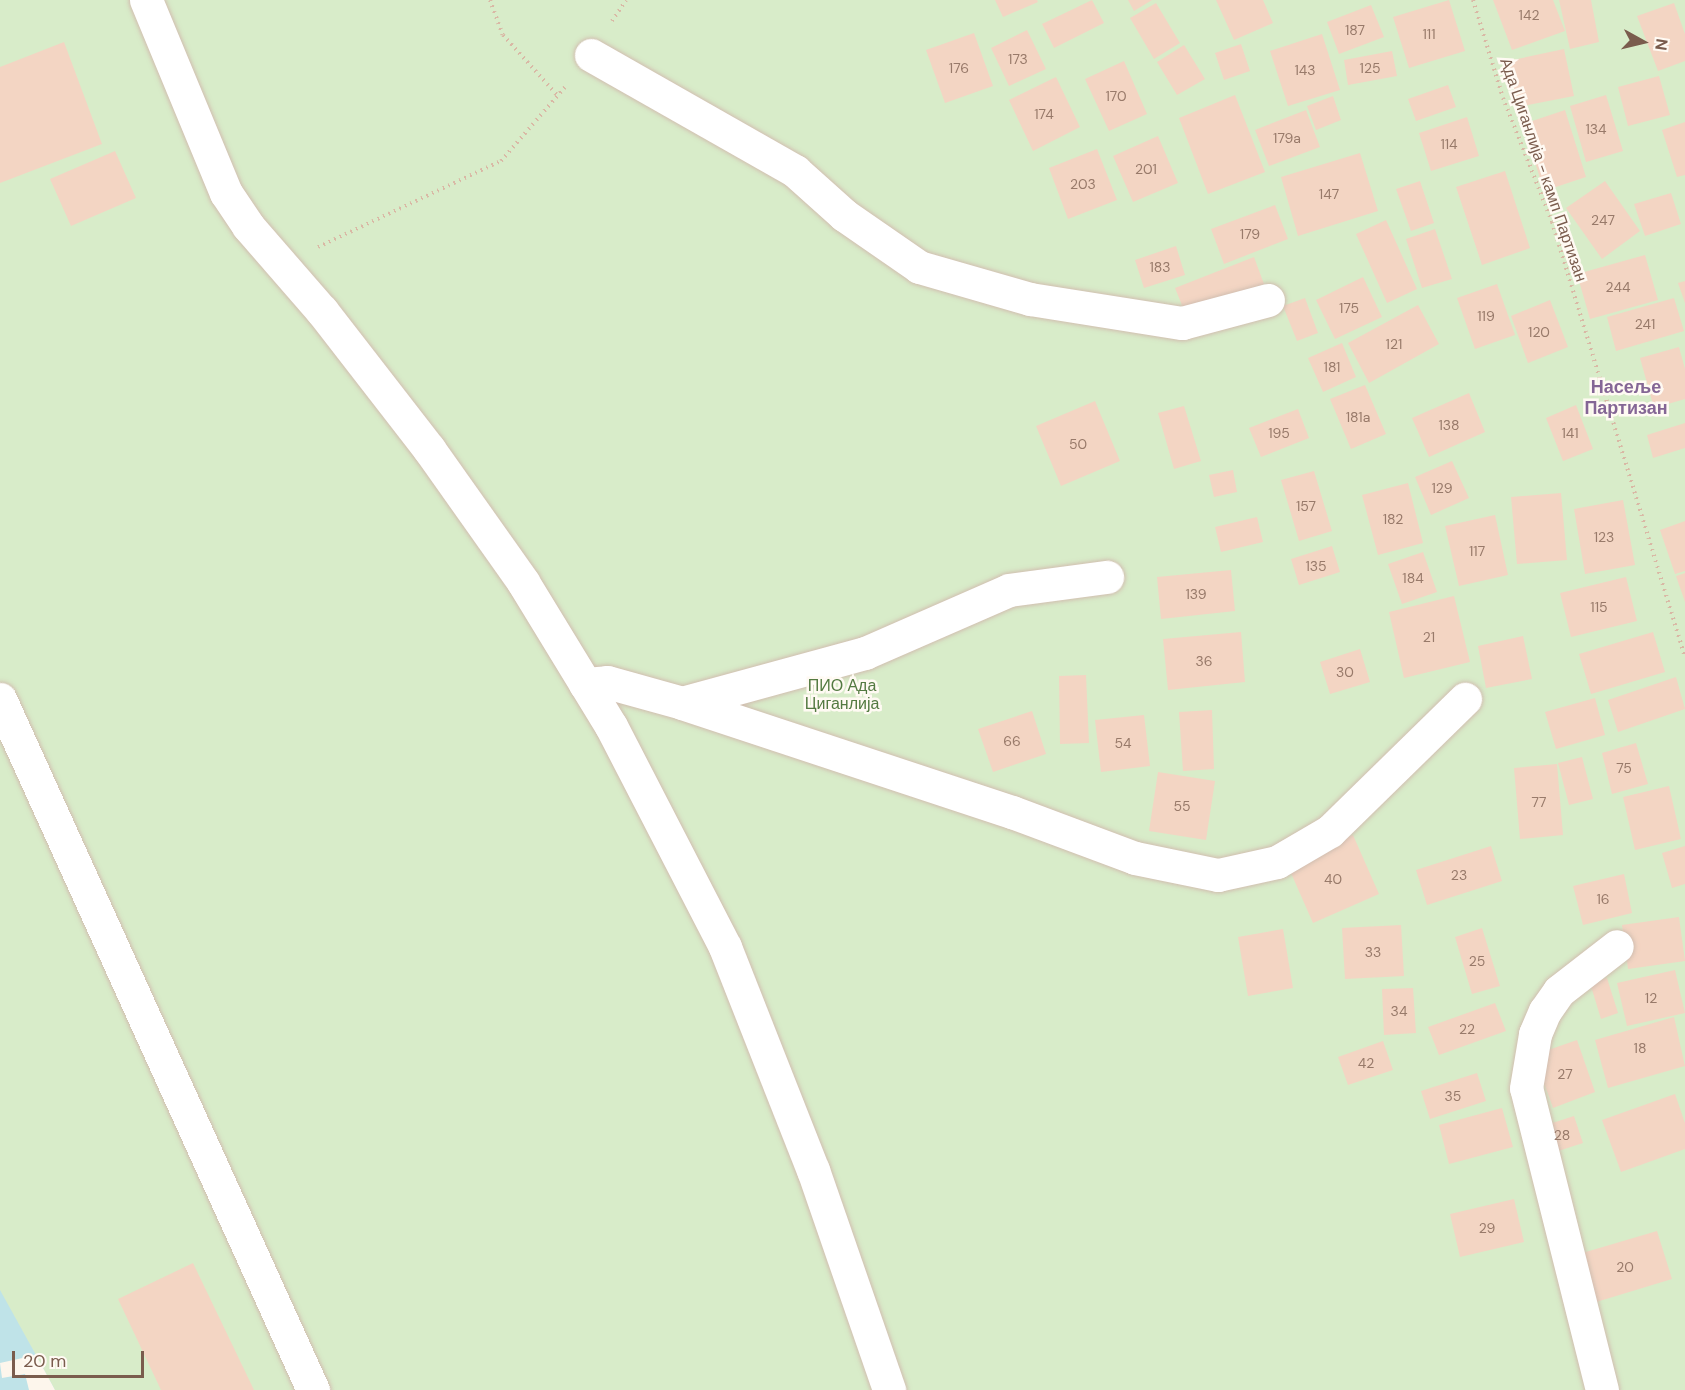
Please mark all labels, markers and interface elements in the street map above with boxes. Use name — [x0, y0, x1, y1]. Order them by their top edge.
house number: 142 — [1519, 7, 1539, 23]
north arrow — [1613, 12, 1673, 72]
house number: 187 — [1345, 22, 1365, 38]
house number: 111 — [1422, 26, 1436, 42]
text: N — [1650, 37, 1673, 52]
house number: 173 — [1008, 51, 1028, 67]
street label: Ада Циганлија - камп Партизан — [1496, 56, 1590, 284]
house number: 176 — [949, 60, 969, 76]
house number: 125 — [1360, 60, 1380, 76]
house number: 143 — [1294, 62, 1316, 78]
house number: 170 — [1105, 88, 1127, 104]
house number: 174 — [1034, 106, 1054, 122]
house number: 134 — [1585, 121, 1607, 137]
house number: 179a — [1273, 130, 1301, 146]
house number: 114 — [1440, 136, 1458, 152]
house number: 201 — [1135, 161, 1157, 177]
house number: 203 — [1070, 176, 1096, 192]
house number: 147 — [1319, 186, 1339, 202]
house number: 247 — [1591, 212, 1615, 228]
house number: 179 — [1240, 226, 1260, 242]
house number: 183 — [1149, 259, 1171, 275]
house number: 244 — [1606, 279, 1630, 295]
house number: 175 — [1339, 300, 1359, 316]
house number: 119 — [1477, 308, 1495, 324]
house number: 241 — [1635, 316, 1655, 332]
house number: 120 — [1528, 324, 1550, 340]
house number: 121 — [1386, 336, 1402, 352]
house number: 181 — [1324, 359, 1340, 375]
district label: Насеље Партизан — [1584, 377, 1668, 420]
house number: 181a — [1346, 409, 1370, 425]
house number: 138 — [1438, 417, 1460, 433]
house number: 195 — [1268, 425, 1290, 441]
house number: 141 — [1561, 425, 1579, 441]
house number: 50 — [1069, 436, 1087, 452]
house number: 129 — [1431, 480, 1453, 496]
house number: 157 — [1296, 498, 1316, 514]
house number: 182 — [1383, 511, 1403, 527]
house number: 123 — [1594, 529, 1614, 545]
house number: 117 — [1469, 543, 1485, 559]
house number: 135 — [1305, 558, 1327, 574]
house number: 184 — [1402, 570, 1424, 586]
house number: 139 — [1185, 586, 1207, 602]
house number: 115 — [1590, 599, 1608, 615]
house number: 21 — [1423, 629, 1435, 645]
house number: 36 — [1195, 653, 1213, 669]
house number: 30 — [1336, 664, 1354, 680]
park label: ПИО Ада Циганлија — [805, 676, 879, 714]
house number: 66 — [1003, 733, 1021, 749]
house number: 54 — [1114, 735, 1132, 751]
house number: 75 — [1616, 760, 1632, 776]
house number: 77 — [1532, 794, 1546, 810]
house number: 55 — [1173, 798, 1191, 814]
house number: 23 — [1451, 867, 1467, 883]
house number: 40 — [1324, 871, 1342, 887]
house number: 16 — [1596, 891, 1610, 907]
house number: 33 — [1365, 944, 1381, 960]
house number: 25 — [1469, 953, 1485, 969]
house number: 12 — [1645, 990, 1657, 1006]
house number: 34 — [1391, 1003, 1407, 1019]
house number: 22 — [1459, 1021, 1475, 1037]
house number: 18 — [1634, 1040, 1646, 1056]
house number: 42 — [1358, 1055, 1374, 1071]
house number: 27 — [1557, 1066, 1573, 1082]
house number: 35 — [1445, 1088, 1461, 1104]
house number: 28 — [1554, 1127, 1570, 1143]
house number: 29 — [1479, 1220, 1495, 1236]
house number: 20 — [1616, 1259, 1634, 1275]
scale bar — [15, 1339, 147, 1377]
text: 20 m — [23, 1349, 66, 1373]

